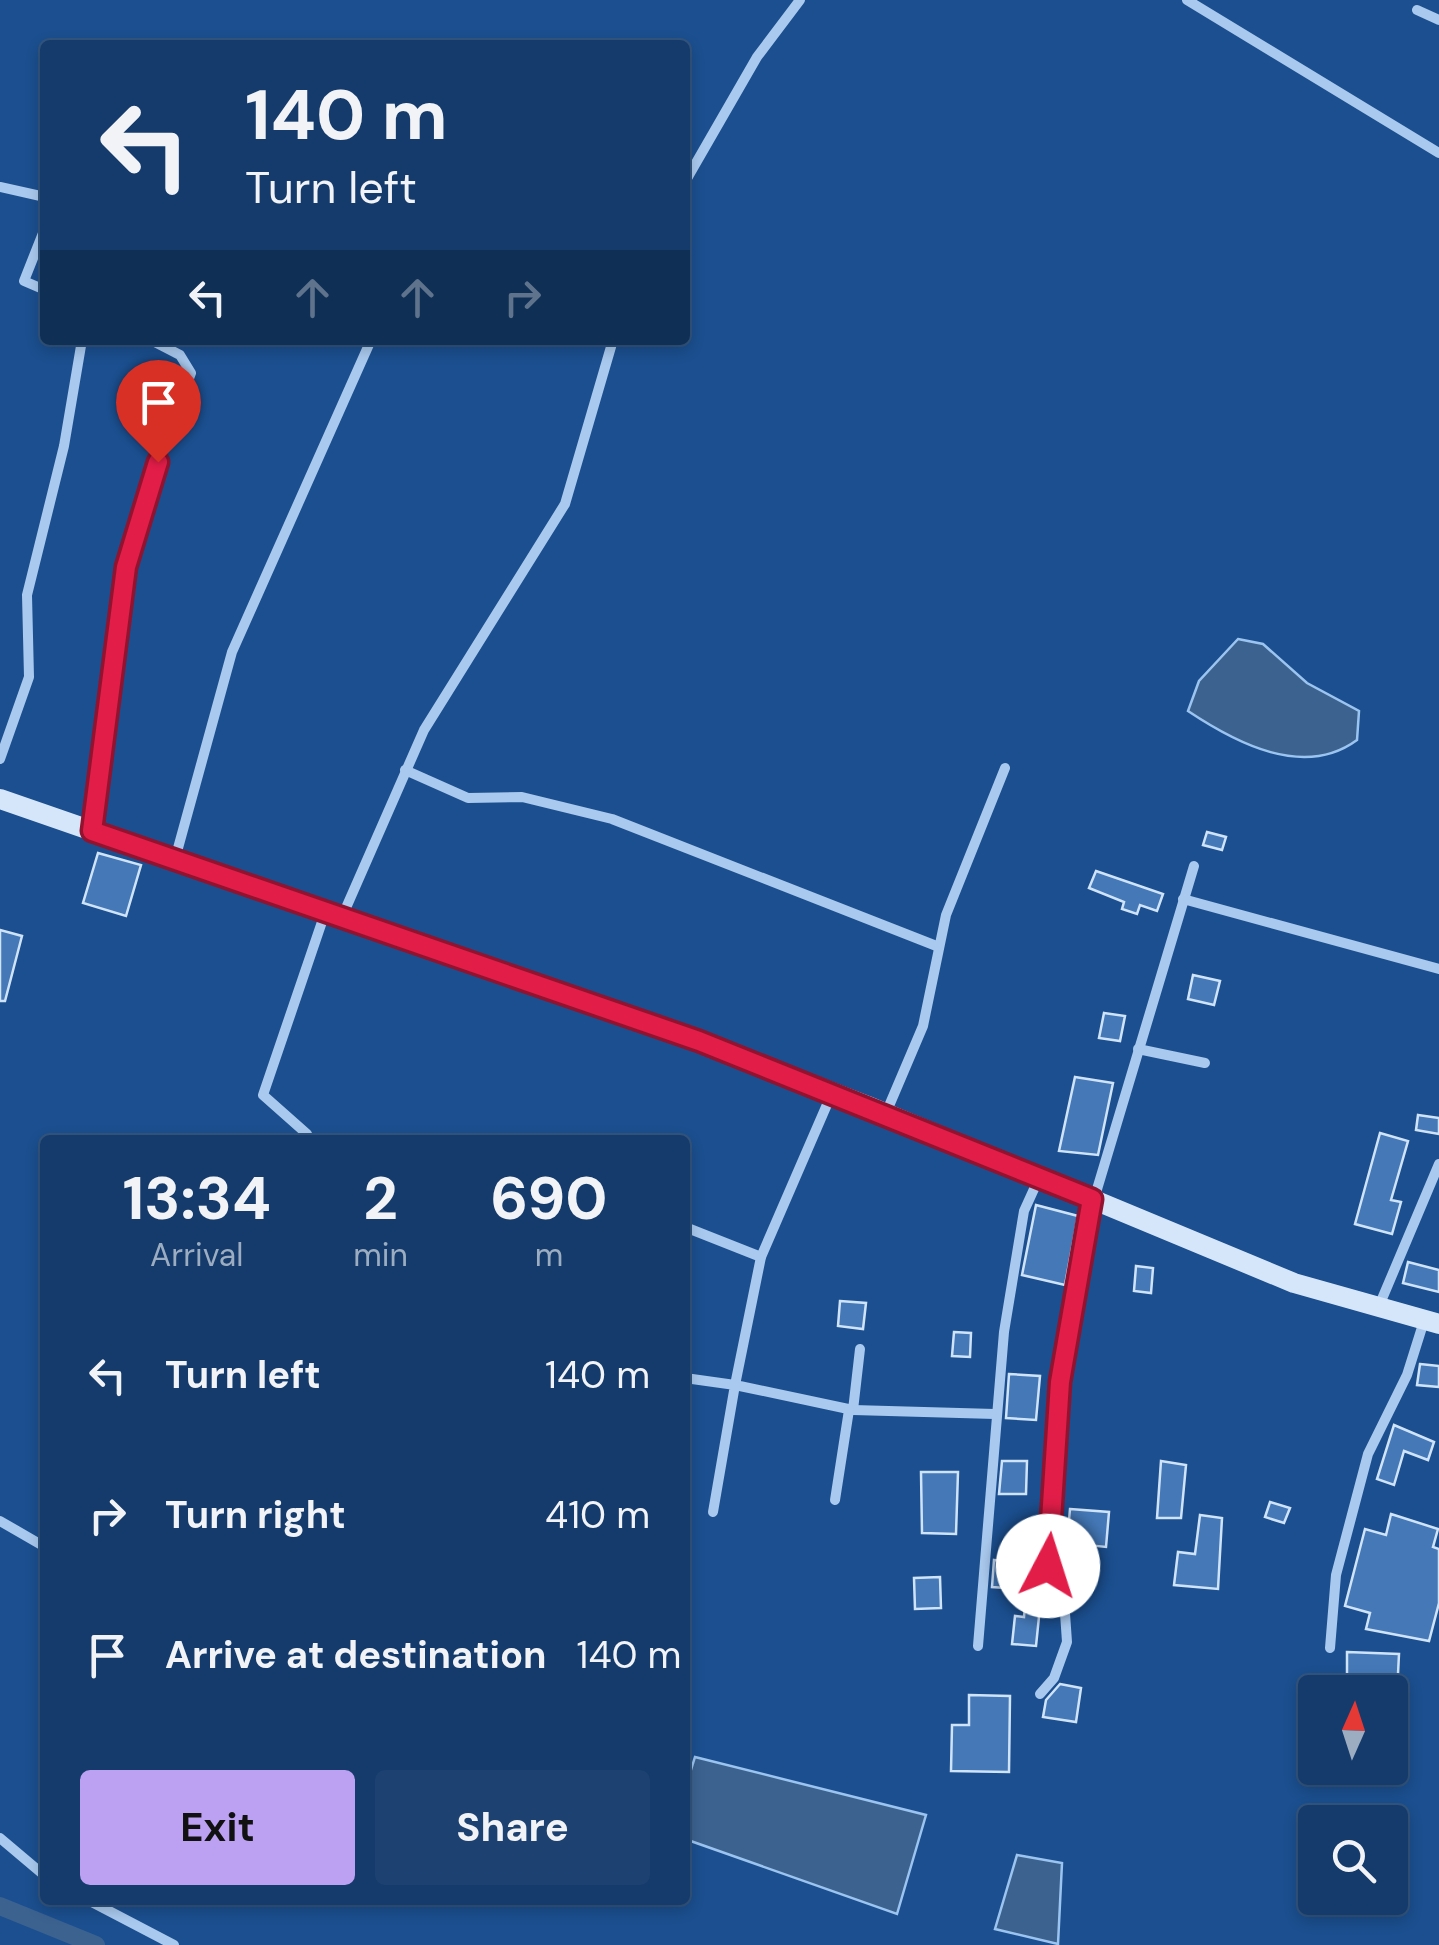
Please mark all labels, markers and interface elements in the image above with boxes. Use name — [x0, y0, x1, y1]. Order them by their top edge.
text: 140 m — [245, 70, 448, 161]
icon: left — [80, 80, 210, 210]
text: Turn left — [245, 158, 417, 217]
icon: left — [180, 270, 235, 325]
icon: ahead — [285, 270, 340, 325]
icon: ahead — [390, 270, 445, 325]
icon: right — [495, 270, 550, 325]
pin — [116, 360, 201, 463]
icon: arrive — [131, 375, 186, 430]
text: 13:34 — [122, 1159, 271, 1238]
text: 2 — [363, 1159, 398, 1238]
text: 690 — [490, 1159, 608, 1238]
text: Arrival — [150, 1234, 243, 1276]
text: min — [353, 1234, 408, 1276]
text: m — [535, 1234, 563, 1276]
icon: left — [80, 1348, 135, 1403]
text: Turn left — [165, 1350, 321, 1400]
text: 140 m — [545, 1350, 650, 1400]
icon: right — [80, 1488, 135, 1543]
text: Turn right — [165, 1490, 346, 1540]
text: 410 m — [545, 1490, 650, 1540]
position arrow — [996, 1514, 1100, 1618]
icon: arrive — [80, 1628, 135, 1683]
text: Arrive at destination — [165, 1630, 547, 1680]
text: 140 m — [577, 1630, 681, 1680]
north arrow — [1298, 1675, 1408, 1785]
map controls — [1298, 1675, 1408, 1915]
button: Exit — [80, 1770, 355, 1885]
button: Share — [375, 1770, 650, 1885]
button: search — [1298, 1805, 1408, 1915]

